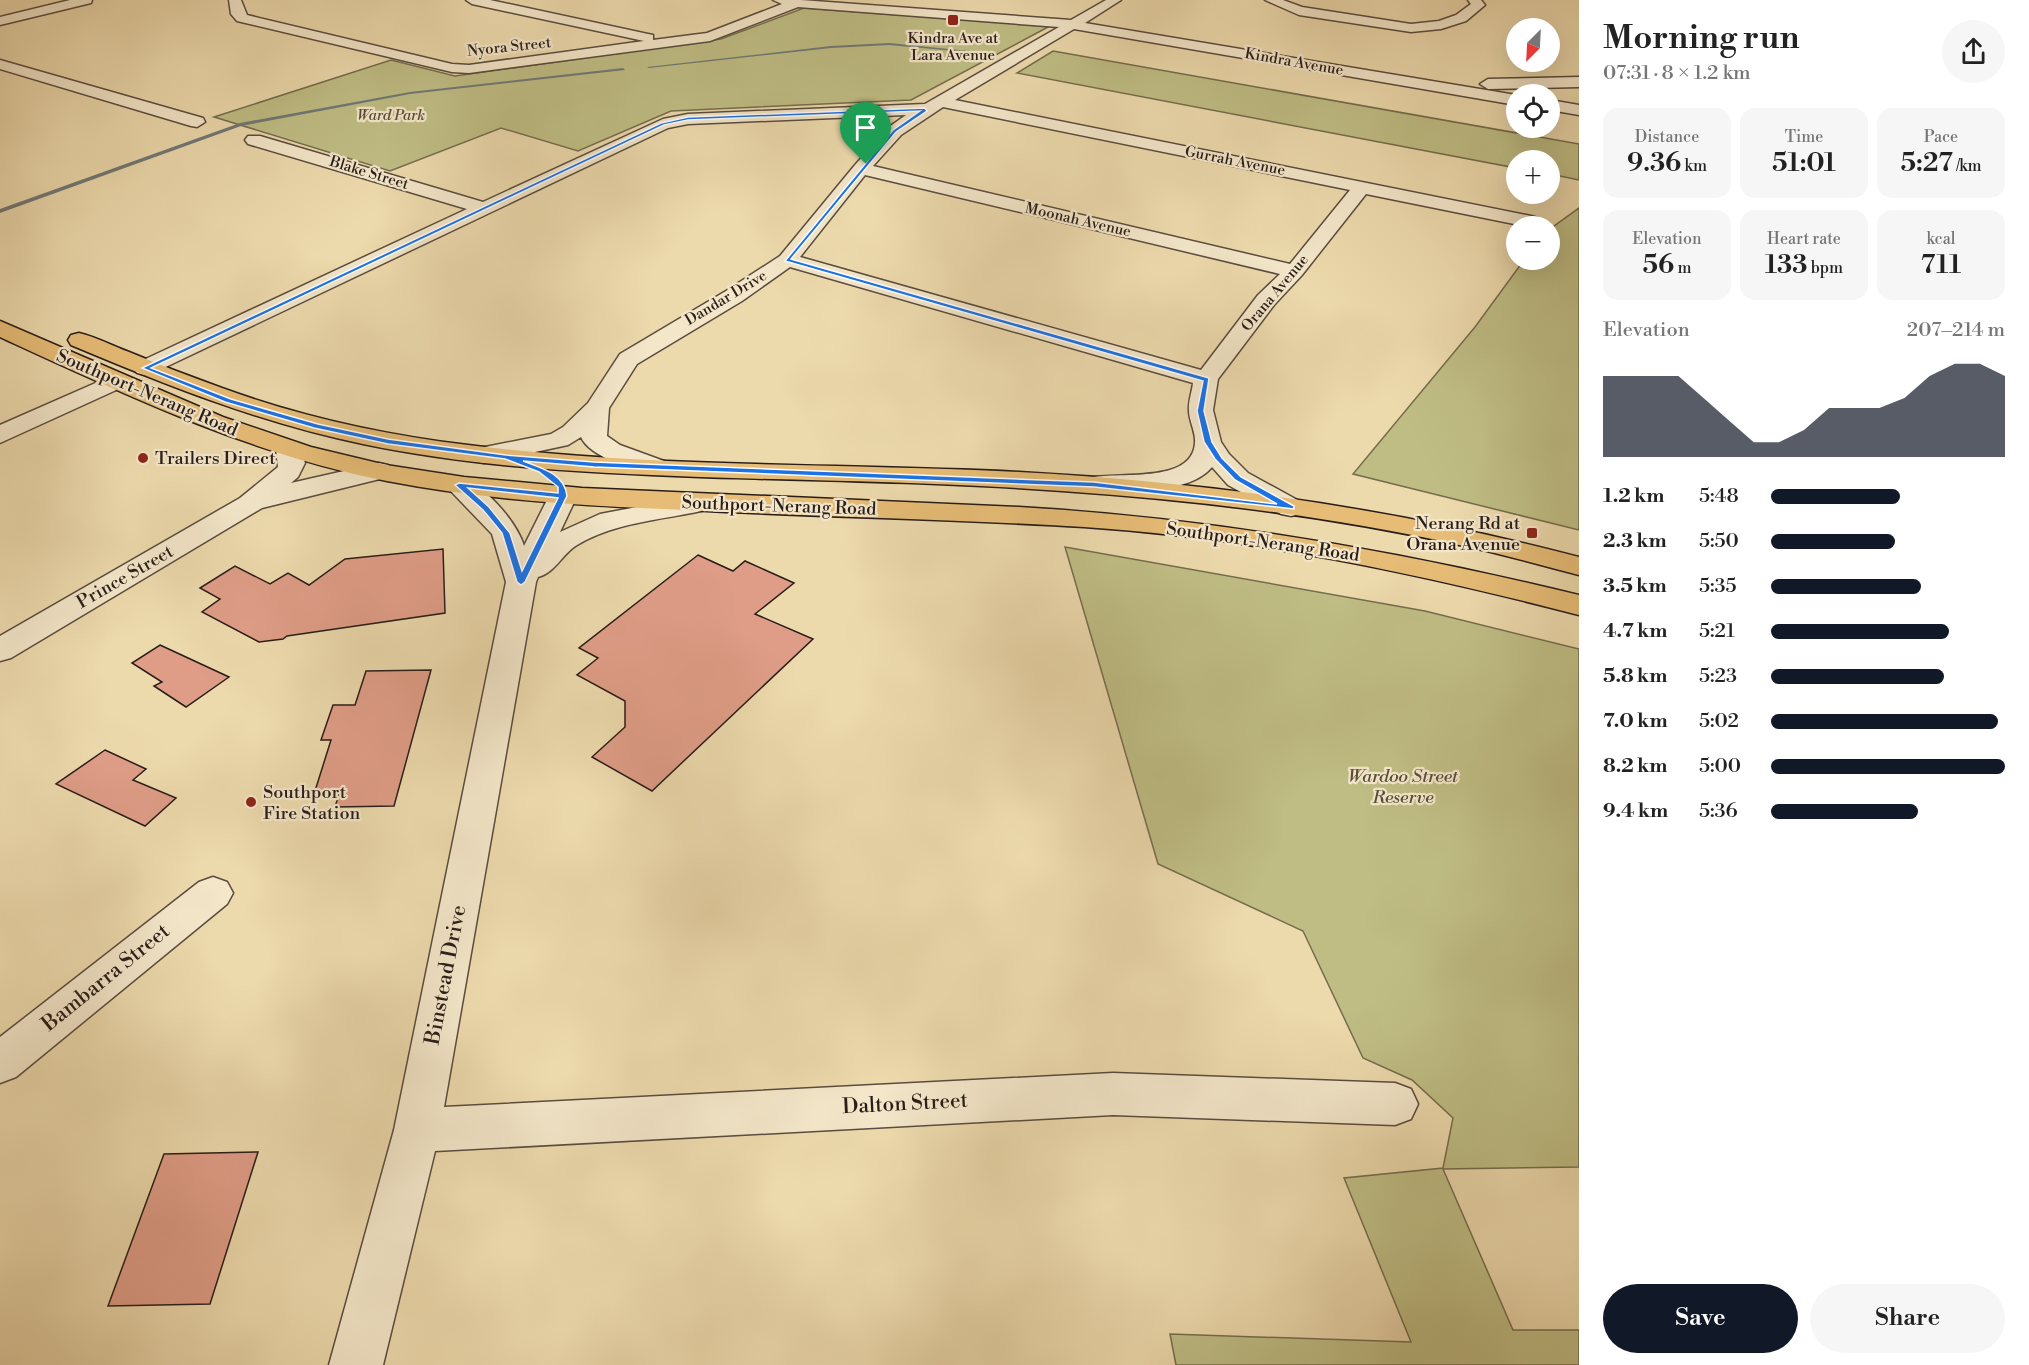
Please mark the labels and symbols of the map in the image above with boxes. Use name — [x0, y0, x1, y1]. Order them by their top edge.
marker: Kindra Ave at Lara Avenue — [946, 13, 960, 27]
north arrow — [1506, 18, 1560, 72]
place label: Kindra Ave at Lara Avenue — [908, 29, 999, 65]
street label: Nyora Street — [466, 33, 553, 61]
street label: Kindra Avenue — [1243, 44, 1345, 80]
pin — [840, 102, 891, 164]
park label: Ward Park — [357, 106, 425, 125]
street label: Gurrah Avenue — [1183, 142, 1287, 180]
street label: Blake Street — [326, 152, 411, 194]
street label: Moonah Avenue — [1023, 199, 1133, 241]
street label: Orana Avenue — [1237, 251, 1313, 335]
street label: Dandar Drive — [682, 266, 770, 330]
street label: Southport-Nerang Road — [53, 344, 242, 442]
place label: Trailers Direct — [155, 447, 276, 470]
marker: Trailers Direct — [136, 451, 150, 465]
street label: Southport-Nerang Road — [681, 491, 878, 521]
place label: Nerang Rd at Orana Avenue — [1406, 512, 1521, 556]
street label: Southport-Nerang Road — [1165, 517, 1362, 567]
marker: Nerang Rd at Orana Avenue — [1525, 526, 1539, 540]
street label: Prince Street — [73, 540, 178, 614]
park label: Wardoo Street Reserve — [1348, 765, 1459, 809]
place label: Southport Fire Station — [263, 781, 361, 825]
marker: Southport Fire Station — [244, 795, 258, 809]
street label: Binstead Drive — [420, 903, 472, 1048]
street label: Bambarra Street — [36, 918, 176, 1038]
street label: Dalton Street — [841, 1088, 969, 1120]

